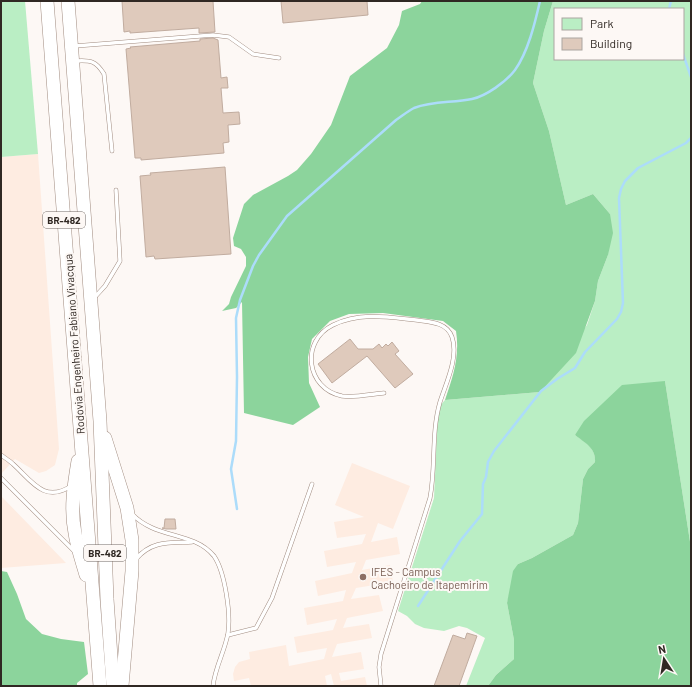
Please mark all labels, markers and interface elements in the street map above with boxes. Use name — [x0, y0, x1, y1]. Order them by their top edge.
legend — [554, 8, 684, 60]
text: Park — [590, 16, 614, 30]
text: Building — [590, 36, 632, 50]
road number: BR-482 — [43, 212, 85, 228]
street label: Rodovia Engenheiro Fabiano Vivacqua — [61, 253, 87, 435]
road number: BR-482 — [84, 545, 126, 561]
place label: IFES - Campus Cachoeiro de Itapemirim — [371, 565, 488, 591]
marker: IFES - Campus Cachoeiro de Itapemirim — [358, 572, 368, 582]
north arrow — [644, 639, 684, 679]
text: N — [657, 642, 667, 656]

